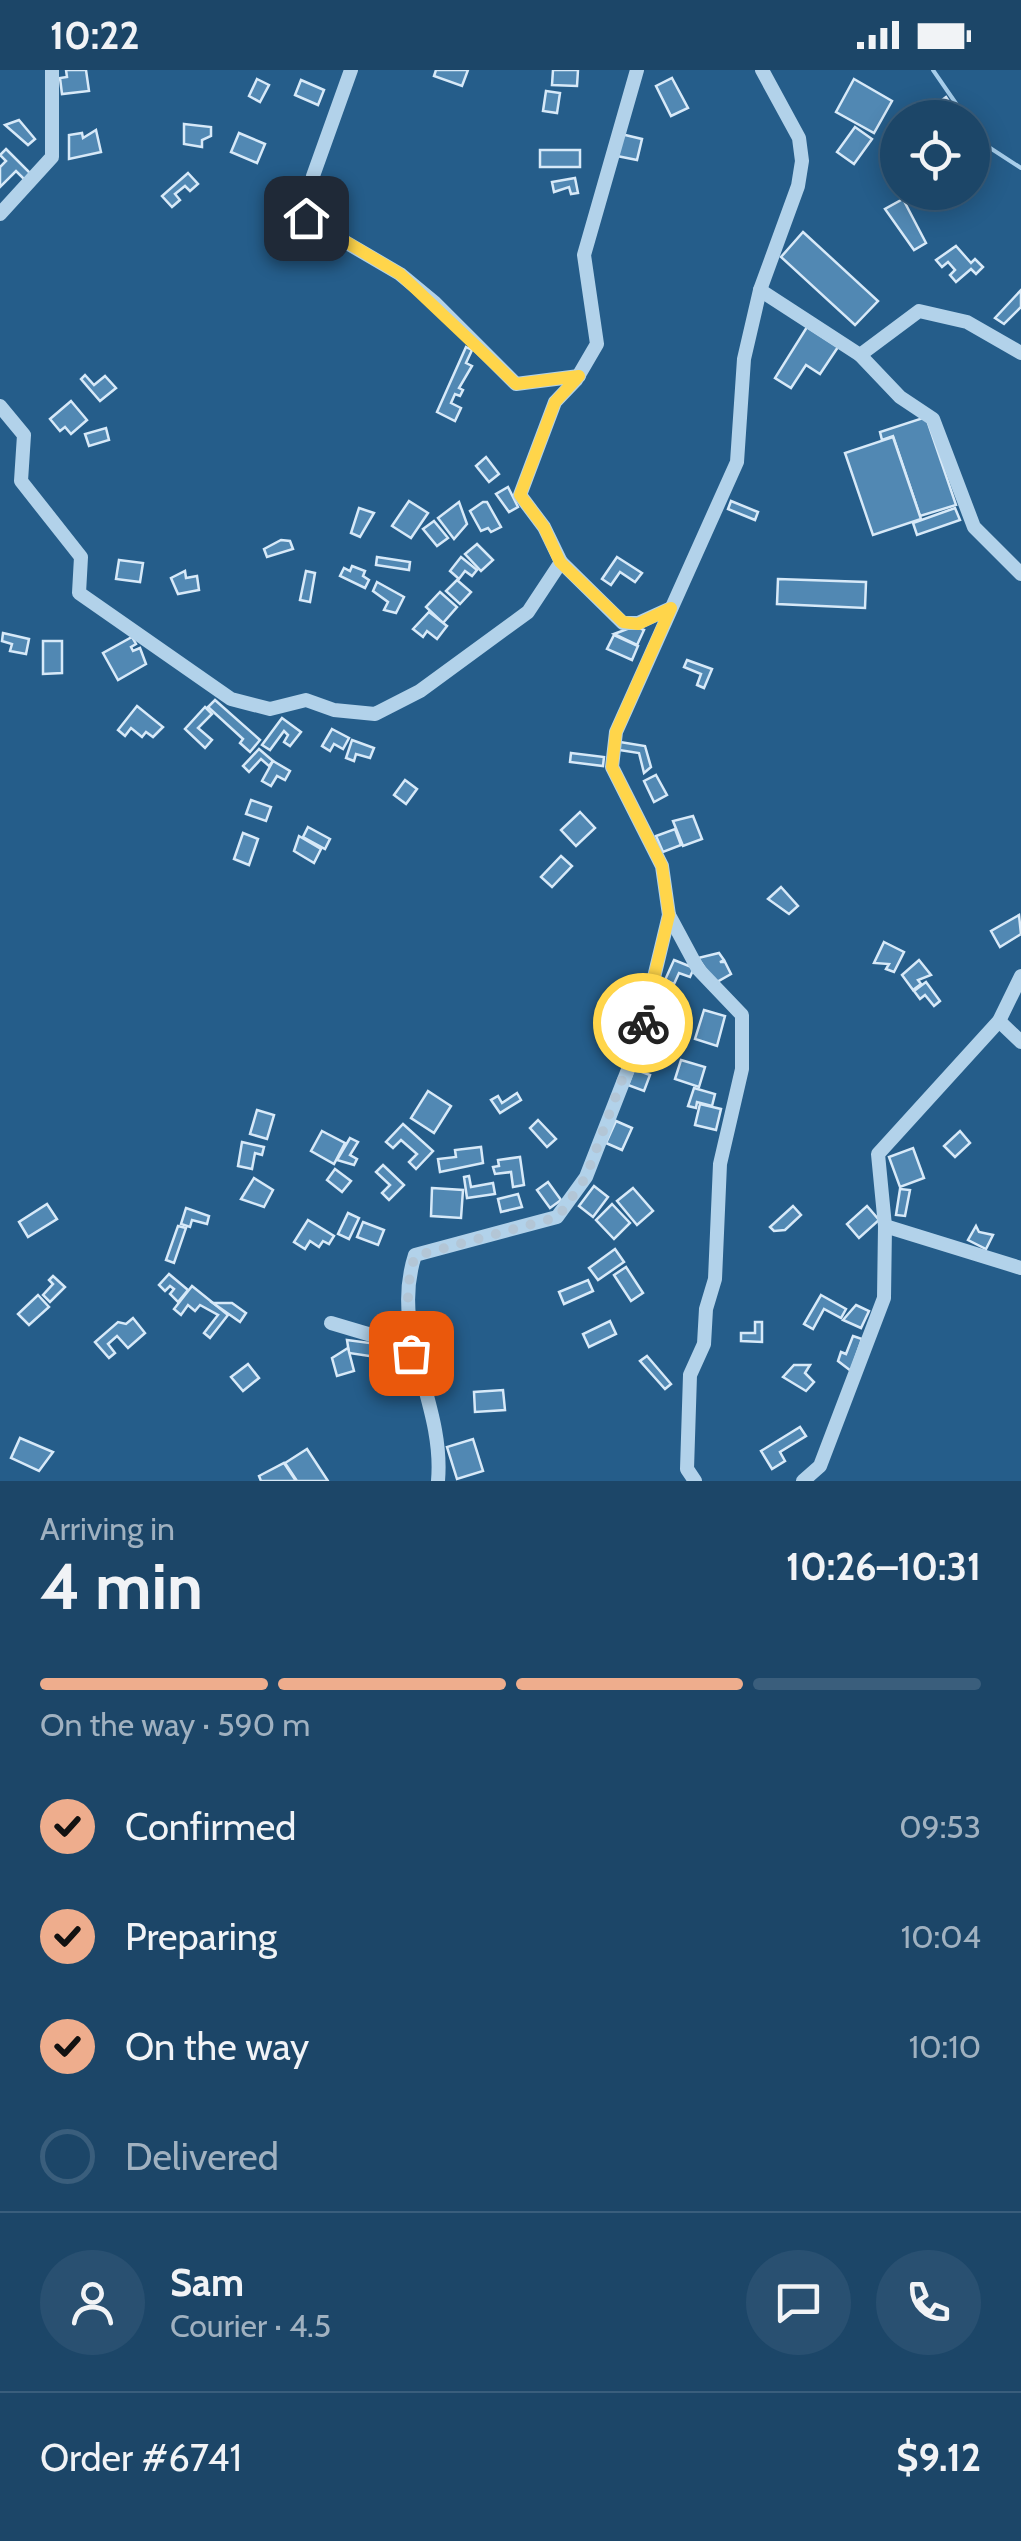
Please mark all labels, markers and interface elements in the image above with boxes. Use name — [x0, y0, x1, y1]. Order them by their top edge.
text: 10:22 — [50, 12, 140, 59]
map controls — [880, 100, 990, 210]
button: locate — [880, 100, 990, 210]
pin — [264, 176, 349, 261]
icon: home — [279, 191, 334, 246]
courier — [593, 973, 693, 1073]
icon: bike — [616, 996, 671, 1051]
pin — [369, 1311, 454, 1396]
icon: bag — [384, 1326, 439, 1381]
text: Arriving in — [40, 1509, 175, 1548]
text: 10:26–10:31 — [786, 1543, 981, 1590]
text: 4 min — [40, 1546, 203, 1625]
text: On the way · 590 m — [40, 1705, 310, 1744]
icon: check — [40, 1799, 95, 1854]
text: Confirmed — [125, 1803, 296, 1850]
text: 09:53 — [899, 1807, 981, 1846]
icon: check — [40, 1909, 95, 1964]
text: Preparing — [125, 1913, 277, 1960]
text: 10:04 — [901, 1917, 981, 1956]
icon: check — [40, 2019, 95, 2074]
text: On the way — [125, 2023, 309, 2070]
text: 10:10 — [909, 2027, 981, 2066]
text: Delivered — [125, 2133, 279, 2180]
button: person — [40, 2250, 145, 2355]
button: chat — [746, 2250, 851, 2355]
button: phone — [876, 2250, 981, 2355]
text: Sam — [170, 2259, 244, 2306]
text: Courier · 4.5 — [170, 2306, 331, 2345]
text: Order #6741 — [40, 2434, 242, 2481]
text: $9.12 — [896, 2434, 981, 2481]

